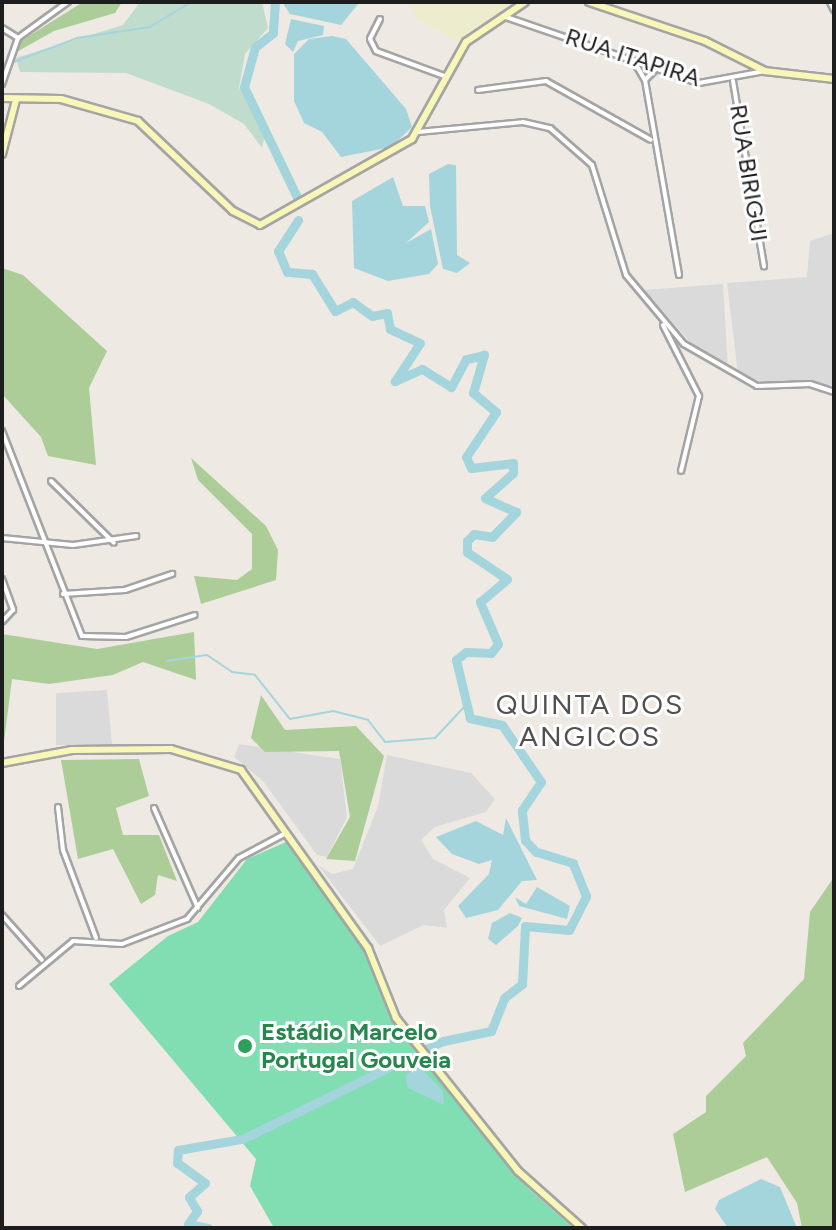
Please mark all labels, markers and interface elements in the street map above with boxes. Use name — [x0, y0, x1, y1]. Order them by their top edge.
street label: RUA ITAPIRA — [562, 22, 704, 92]
street label: RUA BIRIGUI — [724, 102, 774, 244]
district label: QUINTA DOS ANGICOS — [496, 687, 684, 753]
place label: Estádio Marcelo Portugal Gouveia — [261, 1018, 451, 1074]
marker: Estádio Marcelo Portugal Gouveia — [236, 1037, 254, 1055]

